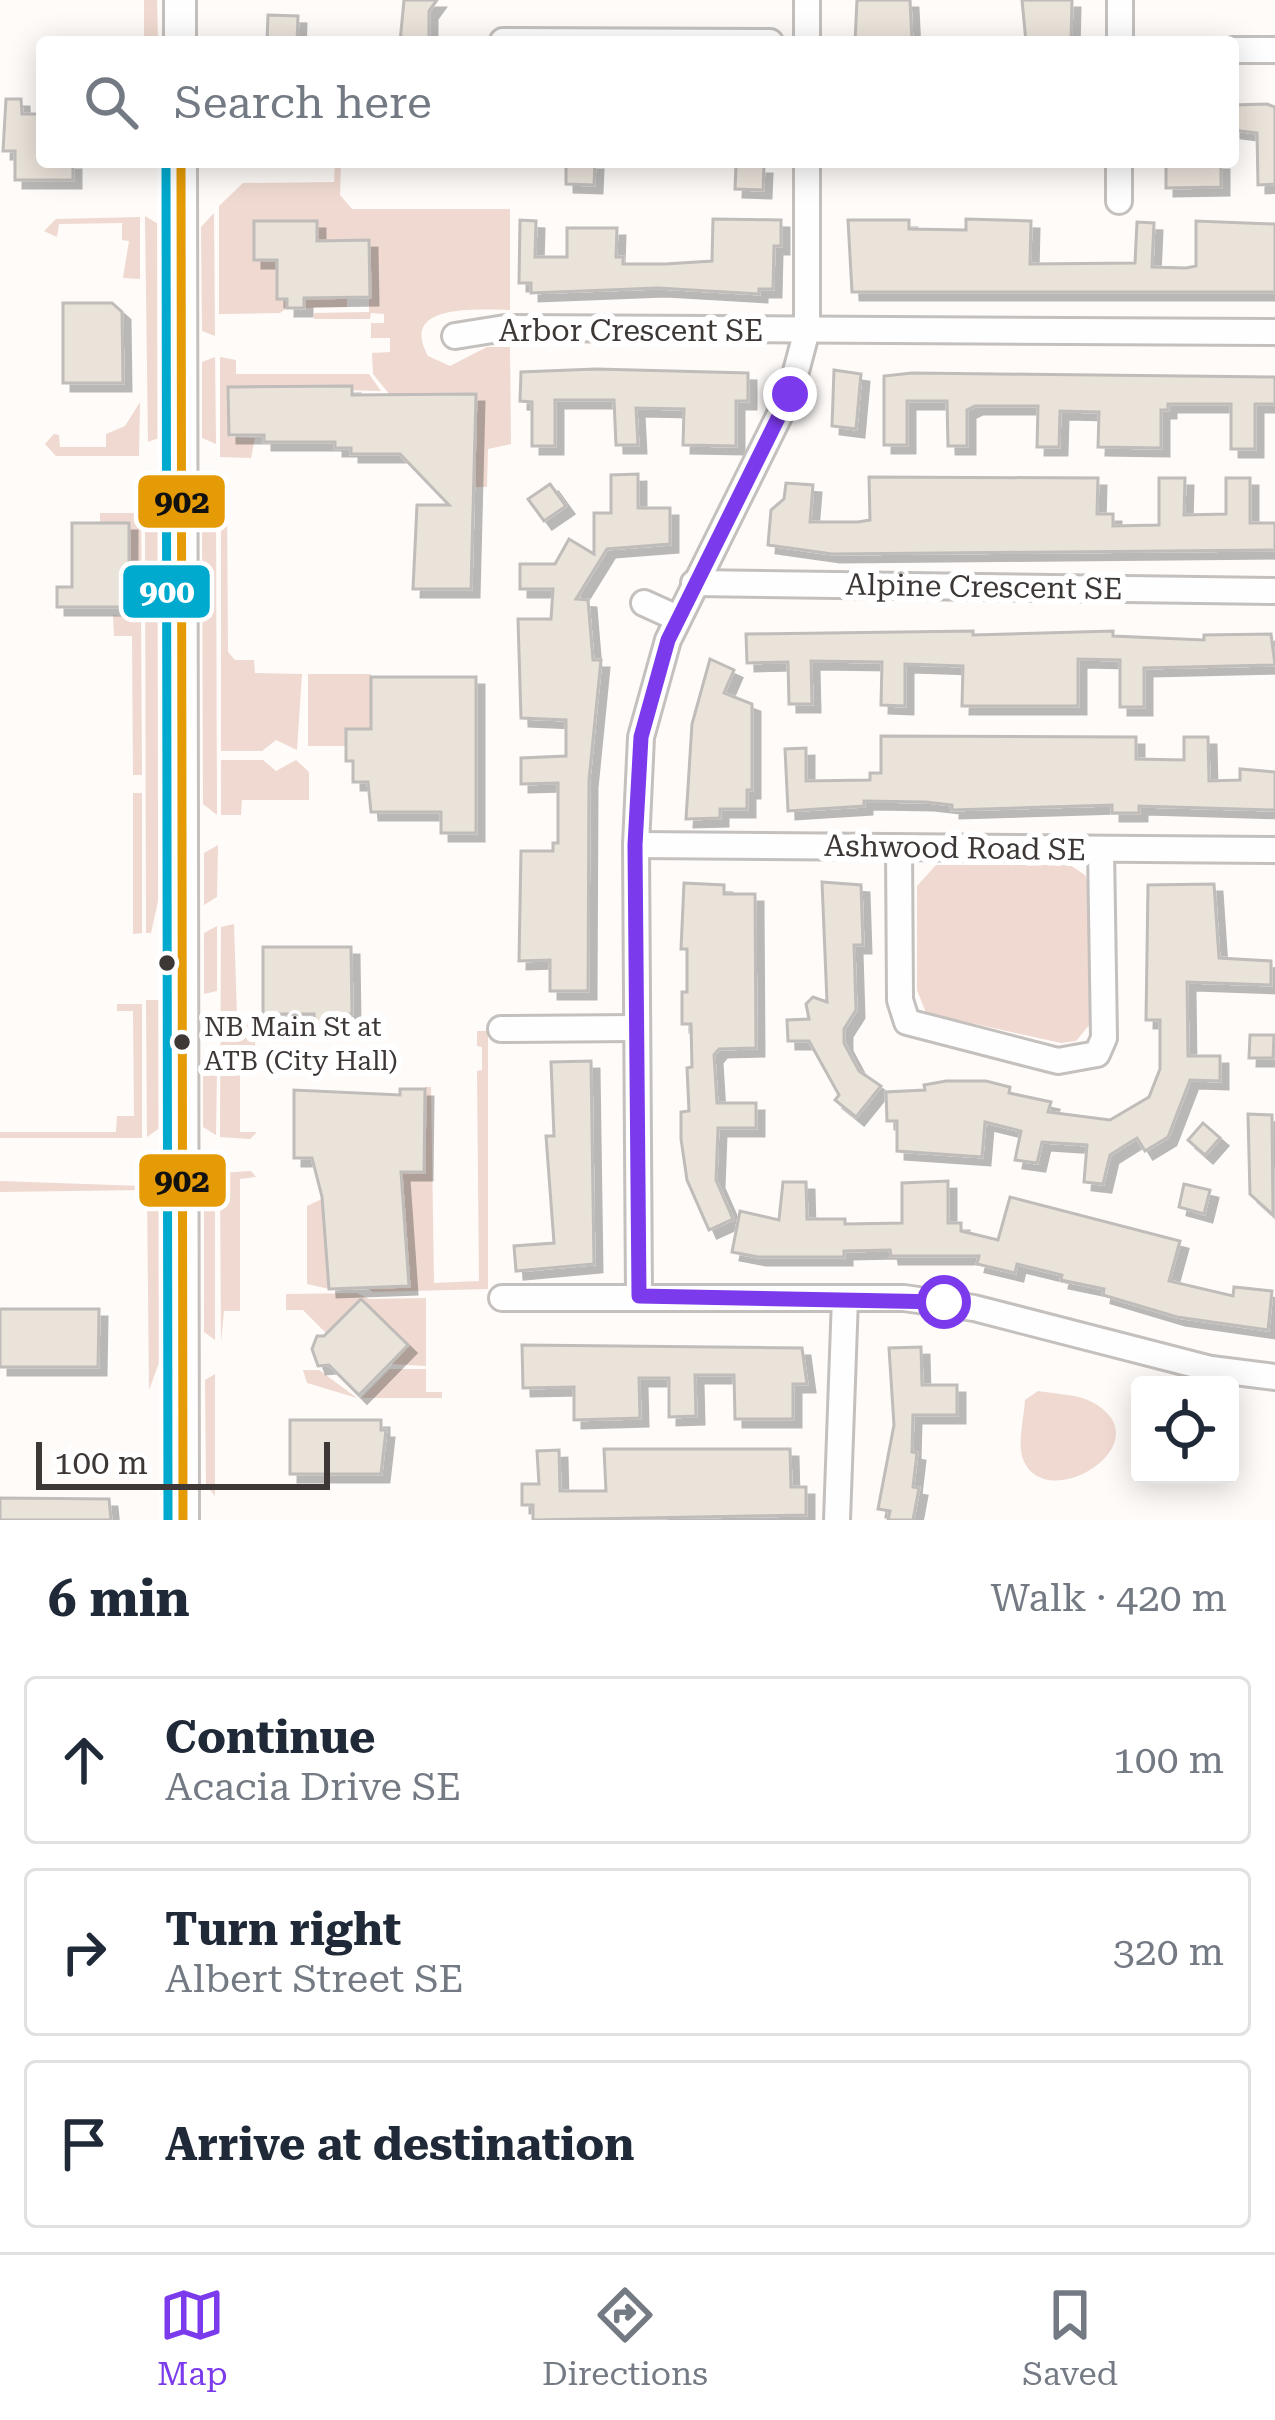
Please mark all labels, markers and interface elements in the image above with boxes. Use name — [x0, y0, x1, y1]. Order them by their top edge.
search box — [36, 36, 1239, 168]
icon: search — [78, 69, 144, 135]
text: Search here — [174, 76, 432, 129]
street label: Arbor Crescent SE — [499, 313, 763, 348]
route end — [763, 367, 817, 421]
line badge: 902 — [136, 473, 227, 530]
text: 902 — [154, 482, 210, 521]
line badge: 900 — [121, 563, 212, 620]
street label: Alpine Crescent SE — [845, 567, 1123, 606]
text: 900 — [139, 572, 195, 611]
street label: Ashwood Road SE — [824, 828, 1086, 867]
unlabelled marker — [156, 952, 178, 974]
place label: NB Main St at ATB (City Hall) — [204, 1011, 397, 1077]
marker: NB Main St at ATB (City Hall) — [171, 1031, 193, 1053]
line badge: 902 — [137, 1152, 228, 1209]
text: 902 — [154, 1161, 210, 1200]
route start — [917, 1275, 971, 1329]
map controls — [1131, 1376, 1239, 1484]
button: locate — [1131, 1376, 1239, 1484]
scale bar — [36, 1436, 330, 1489]
text: 100 m — [54, 1443, 148, 1482]
text: 6 min — [48, 1569, 190, 1628]
text: Walk · 420 m — [991, 1575, 1227, 1621]
text: Continue — [165, 1711, 376, 1764]
icon: ahead — [51, 1727, 117, 1793]
text: 100 m — [1113, 1737, 1224, 1783]
text: Acacia Drive SE — [165, 1764, 461, 1810]
text: Turn right — [165, 1903, 401, 1956]
icon: right — [51, 1919, 117, 1985]
text: 320 m — [1113, 1929, 1224, 1975]
text: Albert Street SE — [165, 1956, 464, 2002]
icon: arrive — [51, 2111, 117, 2177]
text: Arrive at destination — [165, 2118, 634, 2171]
tab: Map — [157, 2282, 228, 2393]
tab: Directions — [542, 2282, 708, 2393]
tab: Saved — [1022, 2282, 1118, 2393]

